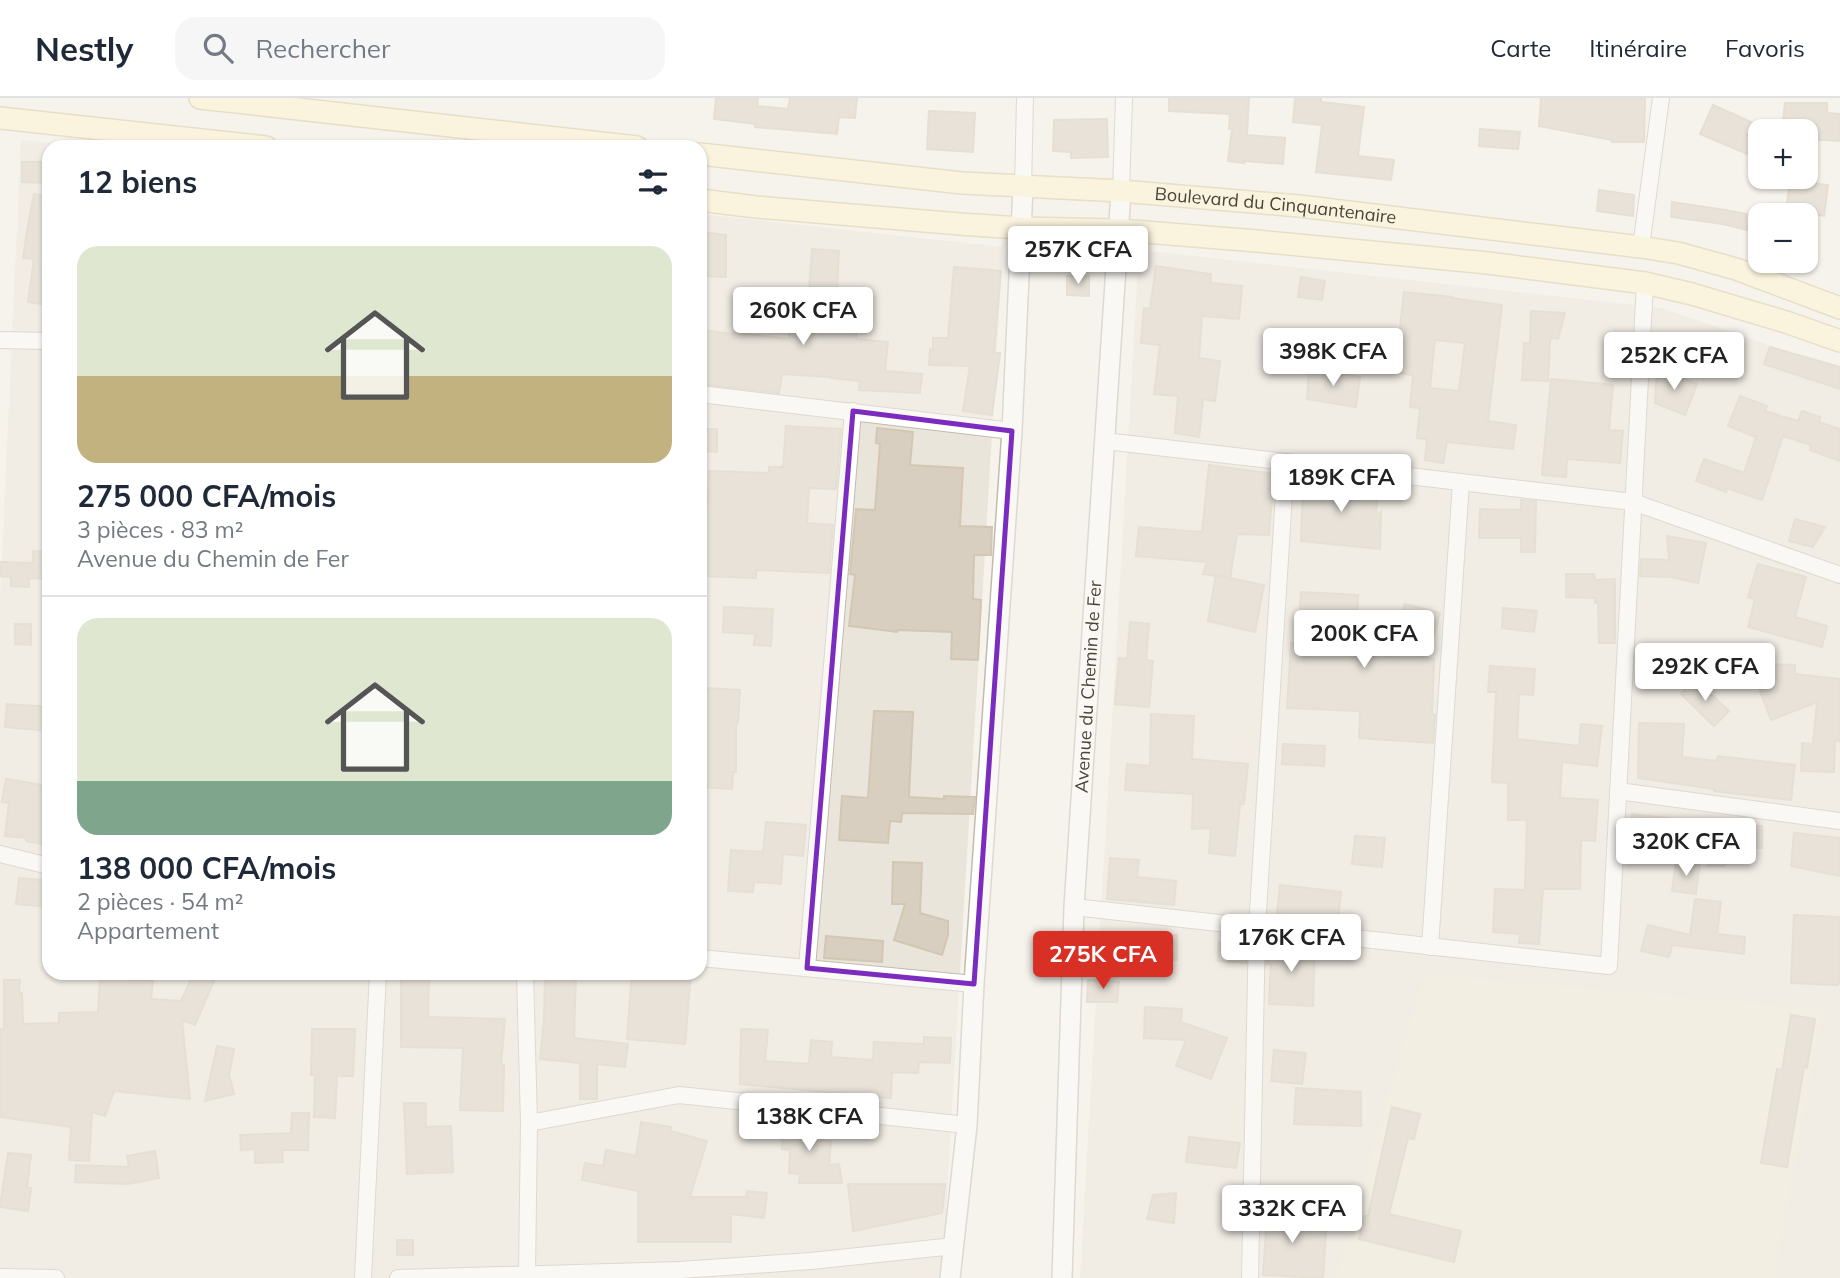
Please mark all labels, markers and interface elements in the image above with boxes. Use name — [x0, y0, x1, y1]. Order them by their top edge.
search box — [175, 17, 665, 80]
text: Nestly — [35, 28, 133, 69]
icon: search — [199, 29, 237, 67]
text: Rechercher — [255, 32, 390, 65]
text: Carte — [1490, 33, 1551, 63]
text: Itinéraire — [1589, 33, 1687, 63]
text: Favoris — [1725, 33, 1805, 63]
map controls — [1748, 119, 1818, 273]
button: + — [1748, 119, 1818, 189]
text: 12 biens — [77, 163, 197, 201]
icon: filters — [634, 163, 672, 201]
street label: Boulevard du Cinquantenaire — [1154, 182, 1398, 229]
button: − — [1748, 203, 1818, 273]
pin: 257K CFA — [1006, 226, 1150, 286]
text: 257K CFA — [1024, 234, 1132, 263]
pin: 260K CFA — [731, 288, 875, 347]
icon: home — [312, 292, 438, 418]
text: 260K CFA — [749, 295, 857, 324]
pin: 398K CFA — [1261, 328, 1405, 388]
pin: 252K CFA — [1602, 332, 1746, 392]
text: 398K CFA — [1279, 336, 1387, 365]
text: 252K CFA — [1620, 340, 1728, 369]
pin: 189K CFA — [1269, 454, 1413, 514]
text: 189K CFA — [1287, 462, 1395, 491]
text: 275 000 CFA/mois — [77, 477, 336, 515]
text: 3 pièces · 83 m² — [77, 515, 244, 544]
text: Avenue du Chemin de Fer — [77, 544, 349, 573]
street label: Avenue du Chemin de Fer — [1070, 579, 1106, 794]
pin: 200K CFA — [1292, 610, 1436, 670]
text: 200K CFA — [1310, 618, 1418, 647]
pin: 292K CFA — [1633, 644, 1777, 703]
text: 292K CFA — [1651, 651, 1759, 680]
icon: home — [312, 664, 438, 790]
pin: 320K CFA — [1614, 818, 1758, 878]
text: 320K CFA — [1632, 826, 1740, 855]
text: 138 000 CFA/mois — [77, 849, 336, 887]
text: 2 pièces · 54 m² — [77, 887, 244, 916]
pin: 176K CFA — [1219, 914, 1363, 974]
text: Appartement — [77, 916, 219, 945]
text: 176K CFA — [1237, 922, 1345, 951]
pin: 275K CFA — [1031, 932, 1175, 991]
text: 275K CFA — [1049, 939, 1157, 968]
pin: 138K CFA — [737, 1094, 881, 1153]
text: 138K CFA — [755, 1101, 863, 1130]
pin: 332K CFA — [1220, 1186, 1364, 1245]
text: 332K CFA — [1238, 1193, 1346, 1222]

